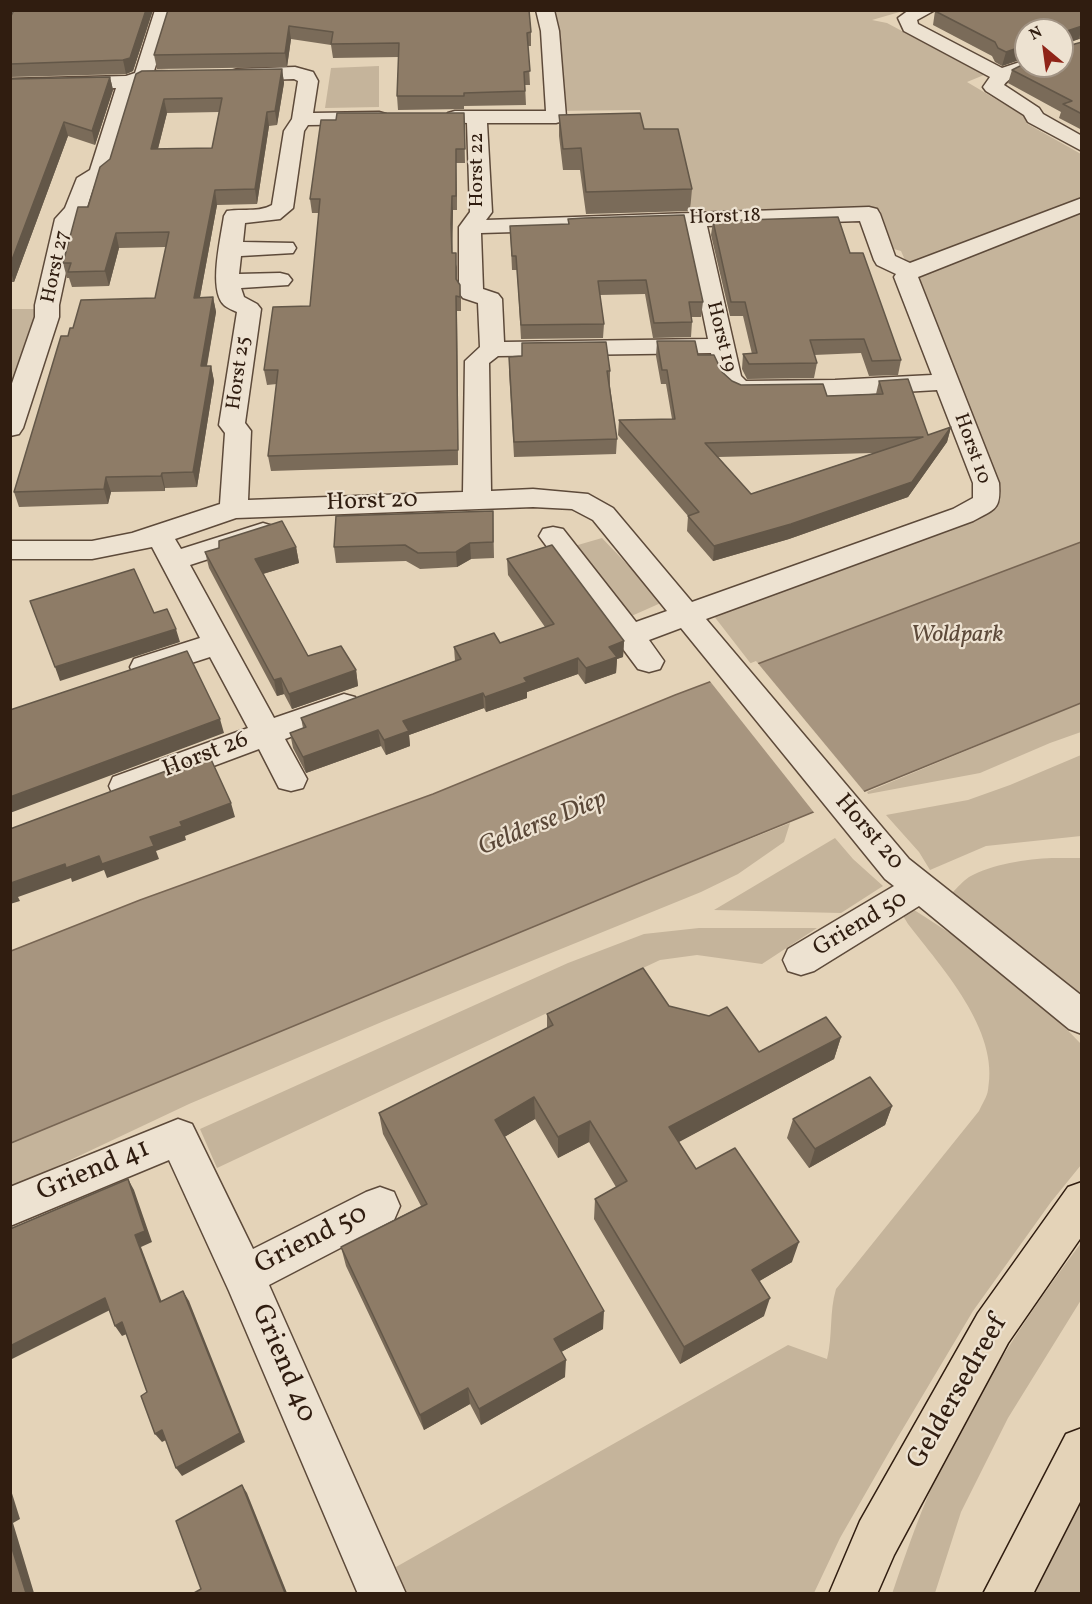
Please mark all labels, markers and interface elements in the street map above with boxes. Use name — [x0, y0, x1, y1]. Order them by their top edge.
north arrow — [1014, 18, 1074, 78]
text: N — [1026, 22, 1047, 46]
street label: Horst 22 — [466, 132, 490, 208]
street label: Horst 18 — [689, 205, 761, 231]
street label: Horst 27 — [38, 229, 76, 305]
street label: Horst 19 — [700, 299, 740, 375]
street label: Horst 25 — [223, 335, 257, 411]
street label: Horst 10 — [947, 410, 995, 488]
street label: Horst 20 — [326, 487, 418, 519]
park label: Woldpark — [911, 623, 1003, 651]
street label: Horst 26 — [159, 727, 253, 785]
water label: Gelderse Diep — [474, 785, 612, 865]
street label: Horst 20 — [827, 789, 909, 877]
street label: Griend 50 — [809, 886, 913, 964]
street label: Griend 41 — [32, 1133, 156, 1211]
street label: Griend 50 — [250, 1198, 374, 1284]
street label: Griend 40 — [242, 1300, 322, 1428]
street label: Geldersedreef — [901, 1310, 1017, 1476]

